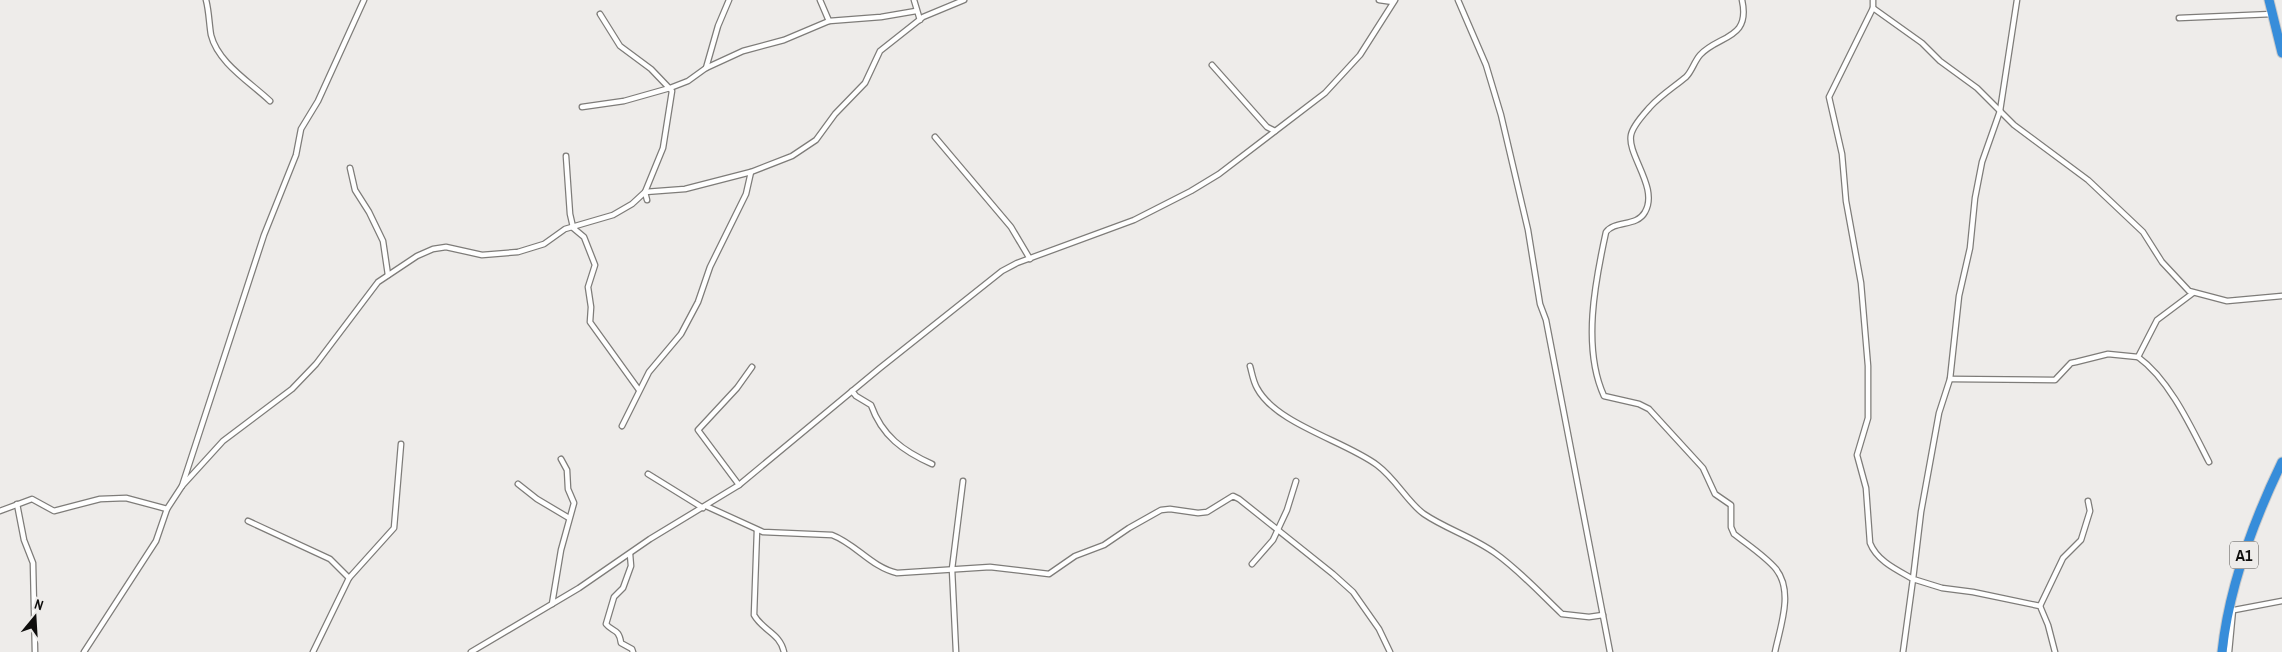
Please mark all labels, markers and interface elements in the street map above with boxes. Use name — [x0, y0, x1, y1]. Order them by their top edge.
road number: A1 — [2230, 542, 2258, 568]
north arrow — [10, 592, 60, 642]
text: N — [32, 595, 46, 614]

